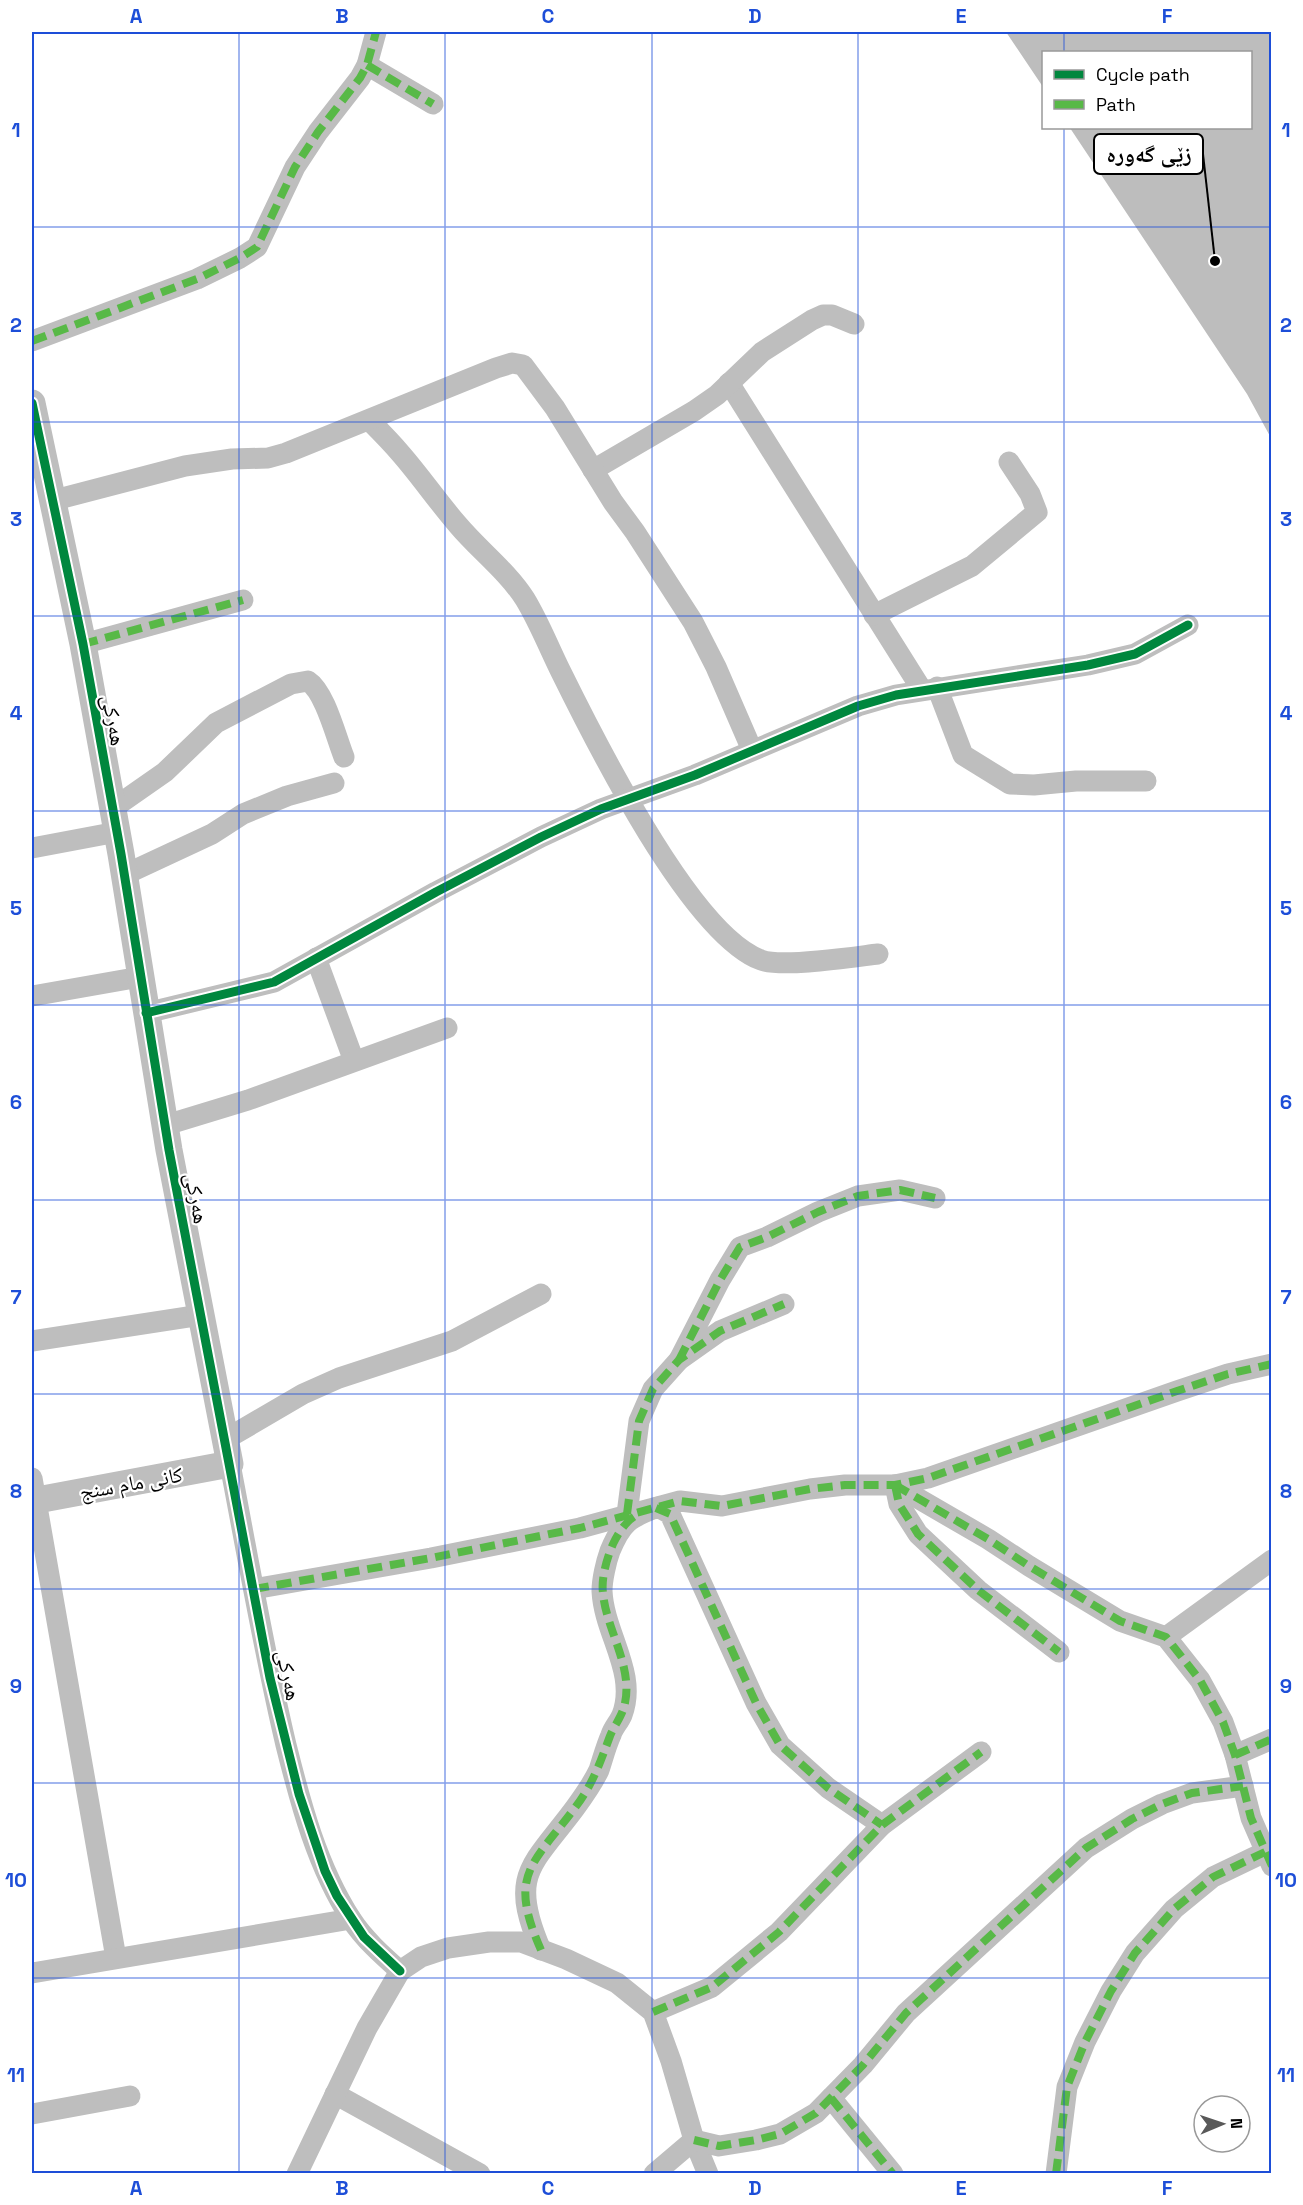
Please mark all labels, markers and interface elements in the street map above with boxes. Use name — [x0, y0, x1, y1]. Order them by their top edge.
text: A — [130, 3, 143, 29]
text: B — [335, 3, 349, 29]
text: C — [542, 3, 555, 29]
text: D — [748, 3, 762, 29]
text: E — [955, 3, 967, 29]
text: F — [1162, 3, 1173, 29]
legend — [1042, 51, 1252, 129]
text: Cycle path — [1096, 63, 1190, 86]
text: Path — [1096, 93, 1136, 116]
text: 1 — [11, 117, 21, 143]
text: 1 — [1281, 117, 1291, 143]
callout: زێی گەورە — [1094, 134, 1203, 174]
text: زێی گەورە — [1106, 140, 1192, 168]
text: 2 — [10, 312, 22, 338]
text: 2 — [1280, 312, 1292, 338]
text: 3 — [10, 506, 22, 532]
text: 3 — [1280, 506, 1292, 532]
street label: هەرکی — [96, 692, 132, 748]
text: 4 — [10, 700, 23, 726]
text: 4 — [1280, 700, 1293, 726]
text: 5 — [10, 895, 22, 921]
text: 5 — [1280, 895, 1292, 921]
text: 6 — [10, 1089, 22, 1115]
text: 6 — [1280, 1089, 1292, 1115]
street label: هەرکی — [179, 1170, 215, 1226]
text: 7 — [10, 1284, 22, 1310]
text: 7 — [1280, 1284, 1292, 1310]
street label: کانی مام سنج — [77, 1461, 185, 1506]
text: 8 — [10, 1478, 22, 1504]
text: 8 — [1280, 1478, 1292, 1504]
street label: هەرکی — [270, 1647, 308, 1703]
text: 9 — [10, 1673, 22, 1699]
text: 9 — [1280, 1673, 1292, 1699]
text: 10 — [5, 1867, 27, 1893]
text: 10 — [1275, 1867, 1297, 1893]
text: 11 — [7, 2062, 25, 2088]
text: 11 — [1277, 2062, 1295, 2088]
north arrow — [1192, 2094, 1252, 2154]
text: N — [1226, 2118, 1247, 2129]
text: A — [130, 2175, 143, 2201]
text: B — [335, 2175, 349, 2201]
text: C — [542, 2175, 555, 2201]
text: D — [748, 2175, 762, 2201]
text: E — [955, 2175, 967, 2201]
text: F — [1162, 2175, 1173, 2201]

